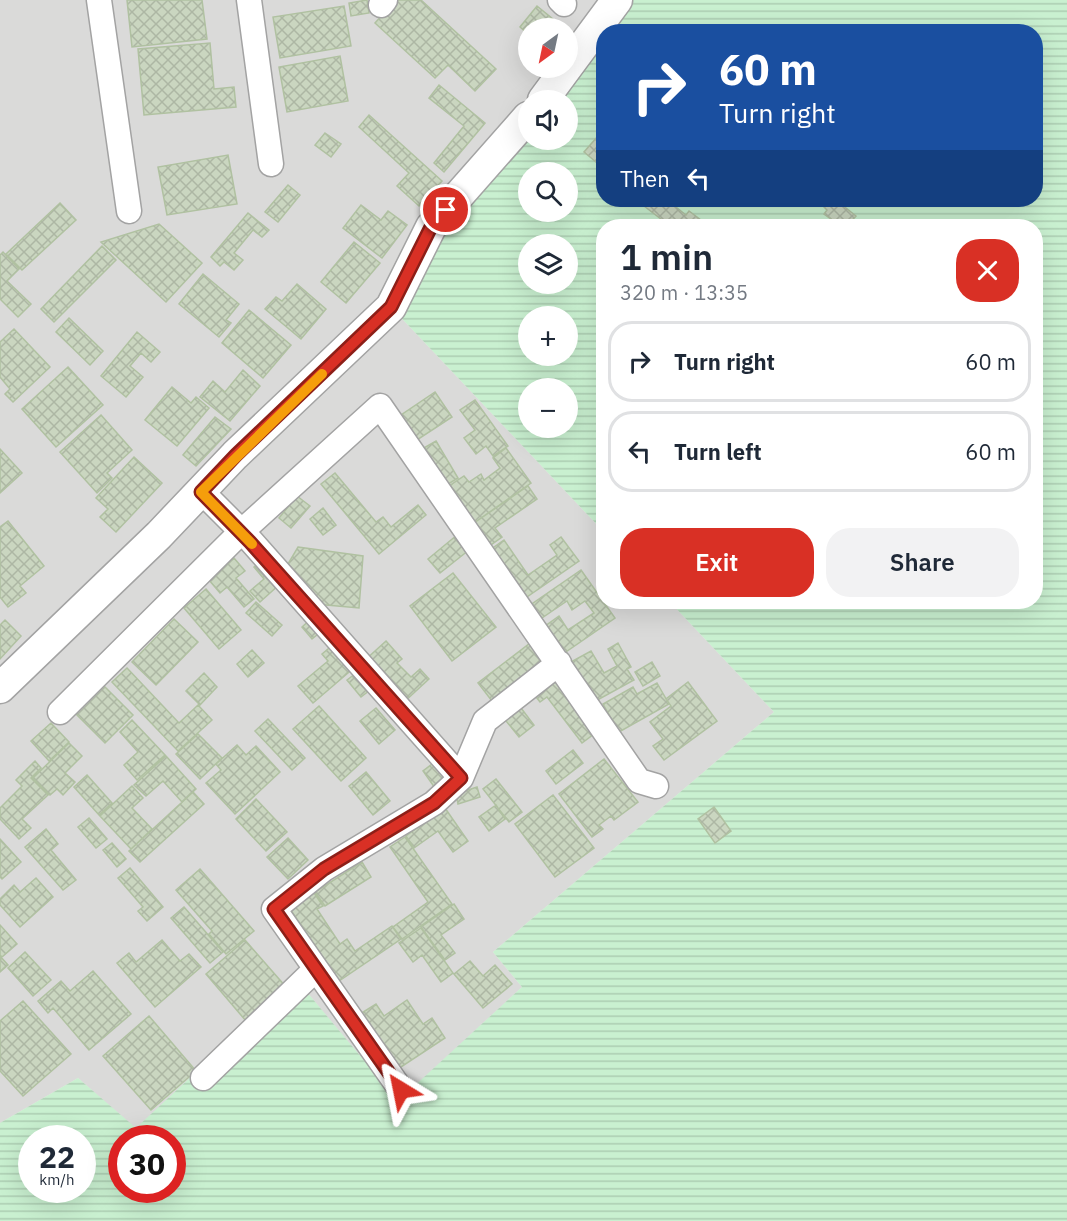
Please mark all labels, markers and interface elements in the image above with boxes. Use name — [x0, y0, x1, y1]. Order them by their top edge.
north arrow — [518, 18, 578, 78]
map controls — [518, 18, 578, 438]
text: 60 m — [719, 42, 817, 97]
icon: right — [620, 48, 698, 126]
button: sound — [518, 90, 578, 150]
text: Turn right — [719, 95, 836, 130]
button: search — [518, 162, 578, 222]
icon: left — [682, 162, 715, 195]
text: Then — [620, 164, 670, 193]
pin — [420, 184, 471, 235]
icon: arrive — [429, 193, 462, 226]
text: 1 min — [620, 233, 713, 280]
button: layers — [518, 234, 578, 294]
button: close — [956, 239, 1019, 302]
text: 320 m · 13:35 — [620, 279, 748, 306]
button: + — [518, 306, 578, 366]
icon: right — [623, 345, 656, 378]
text: Turn right — [674, 347, 775, 376]
text: 60 m — [965, 347, 1016, 376]
button: − — [518, 378, 578, 438]
icon: left — [623, 435, 656, 468]
text: Turn left — [674, 437, 762, 466]
text: 60 m — [965, 437, 1016, 466]
button: Exit — [620, 528, 814, 597]
button: Share — [826, 528, 1019, 597]
position arrow — [369, 1058, 433, 1122]
speed limit sign: 30 — [108, 1125, 186, 1203]
text: 22 — [39, 1137, 75, 1176]
text: km/h — [39, 1170, 75, 1189]

